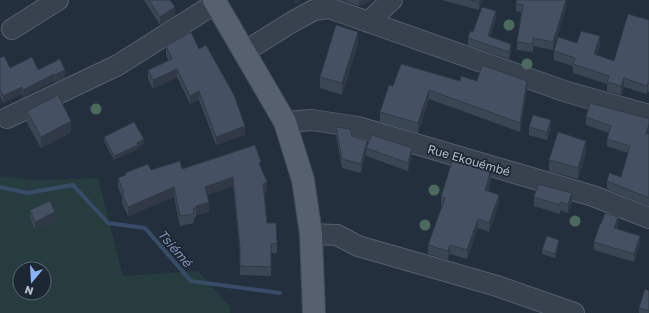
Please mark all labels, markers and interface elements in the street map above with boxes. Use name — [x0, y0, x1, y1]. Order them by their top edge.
street label: Rue Ekouémbé — [426, 141, 512, 179]
water label: Tsiémé — [154, 226, 197, 271]
north arrow — [12, 261, 52, 301]
text: N — [23, 284, 35, 298]

